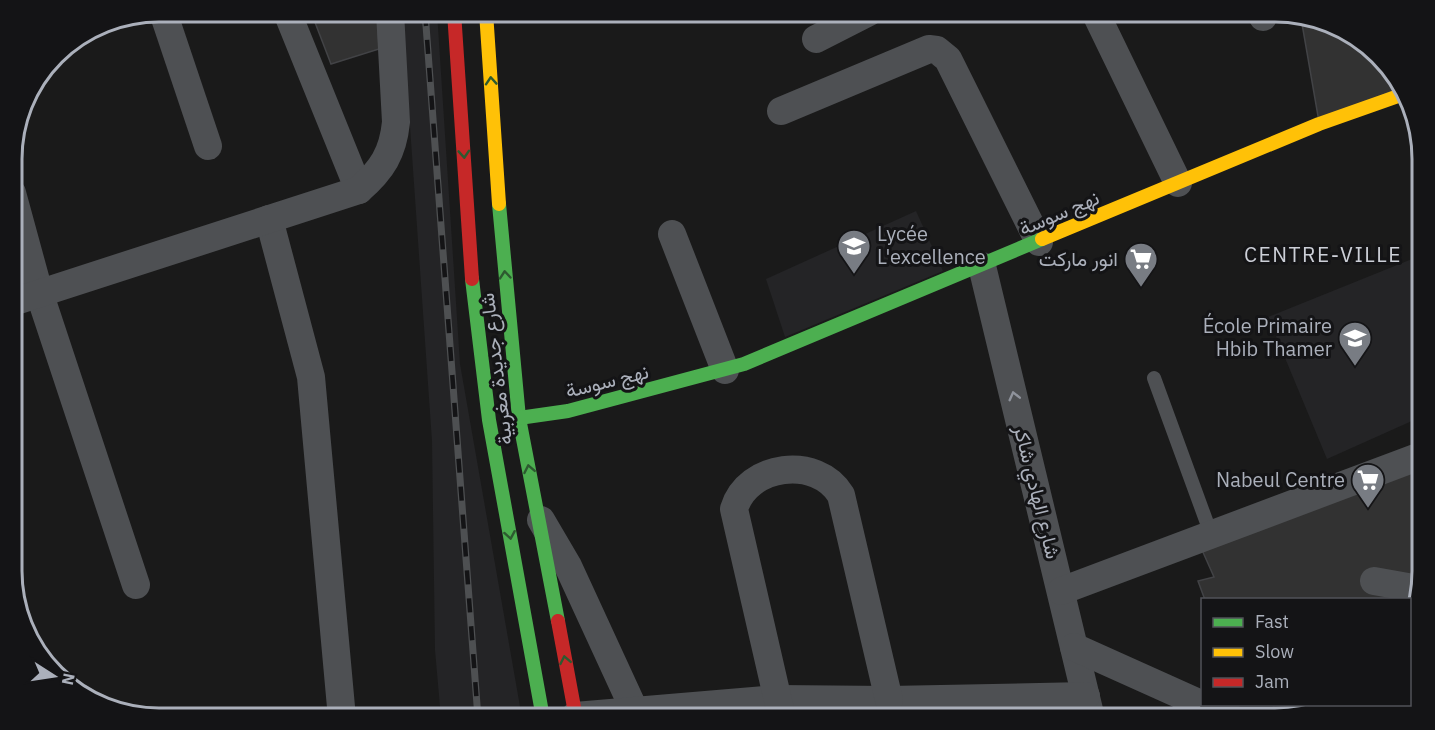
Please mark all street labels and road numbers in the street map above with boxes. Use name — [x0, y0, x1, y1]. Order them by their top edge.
street label: نهج سوسة — [1014, 184, 1104, 242]
street label: شارع جديدة مغربية — [473, 291, 519, 447]
street label: نهج سوسة — [562, 357, 652, 405]
street label: شارع الهادي شاكر — [1004, 421, 1067, 562]

